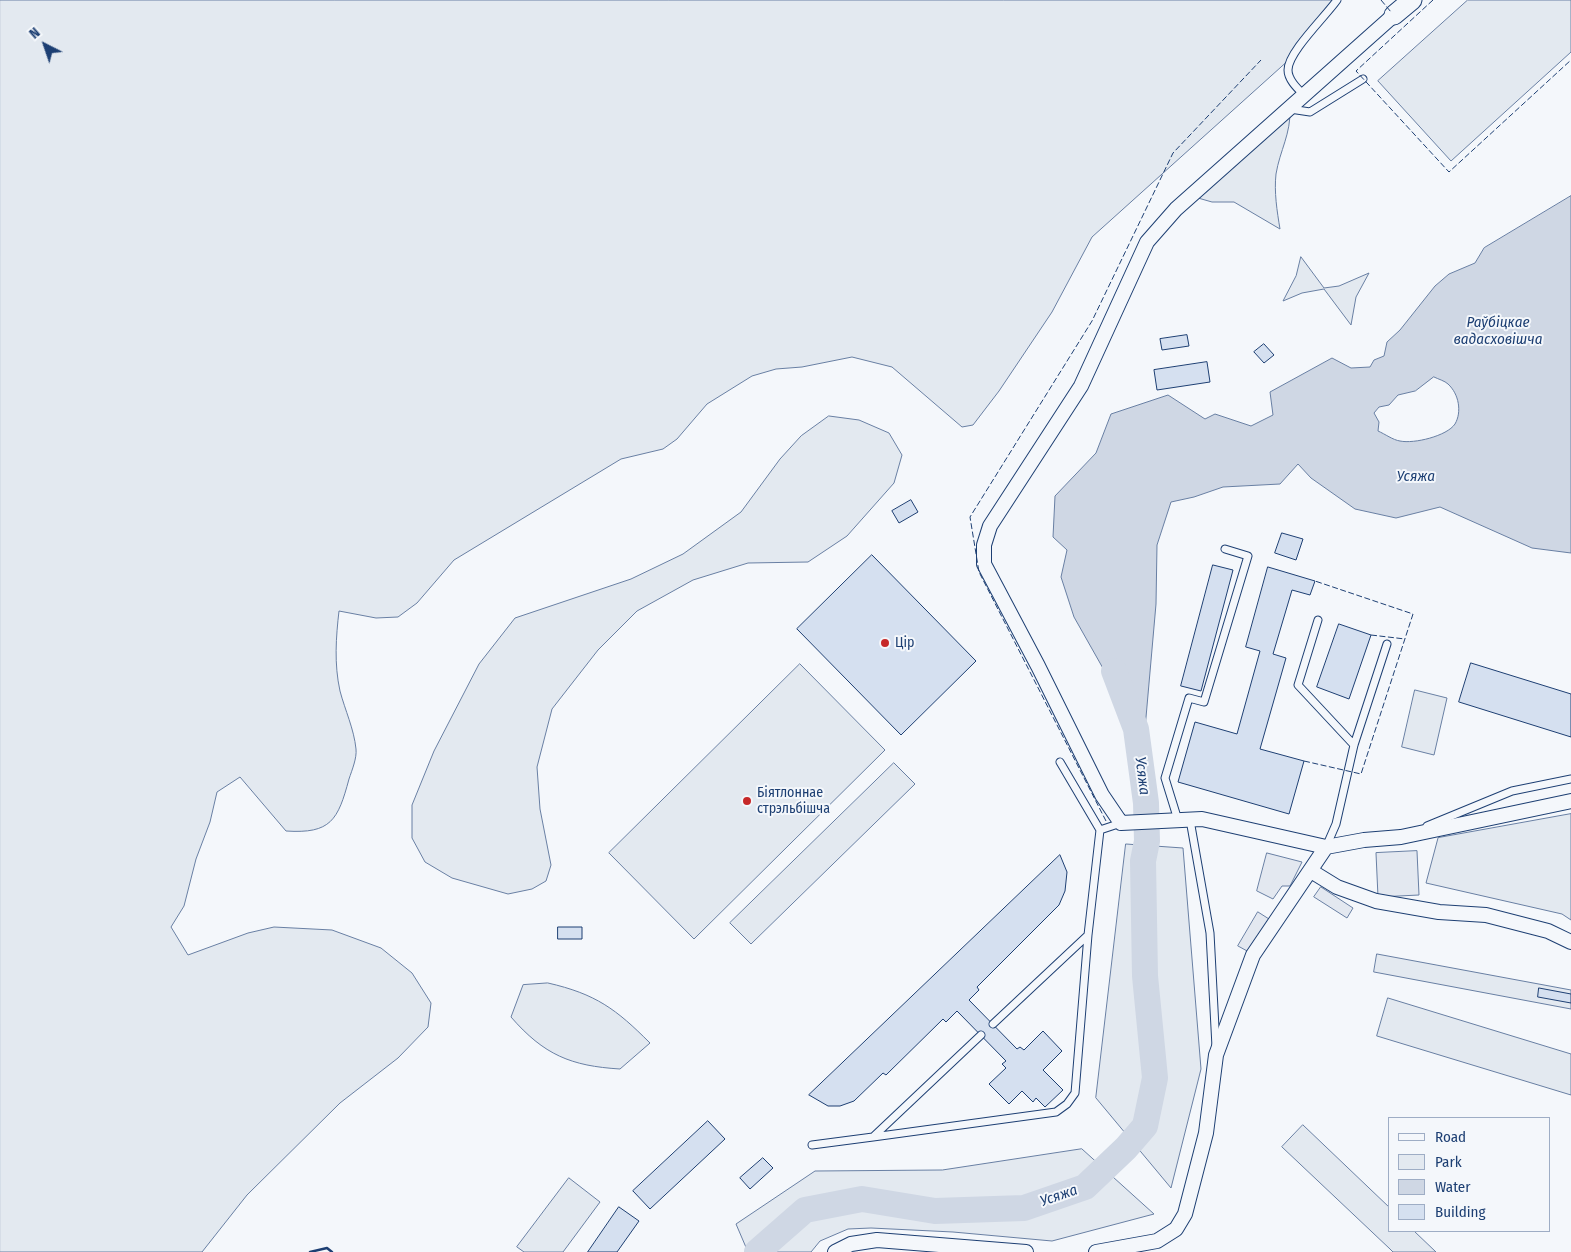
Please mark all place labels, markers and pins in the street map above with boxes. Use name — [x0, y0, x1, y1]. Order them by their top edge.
place label: Цір — [895, 635, 914, 651]
marker: Цір — [879, 637, 891, 649]
place label: Біятлоннае стрэльбішча — [757, 785, 830, 818]
marker: Біятлоннае стрэльбішча — [741, 795, 753, 807]

